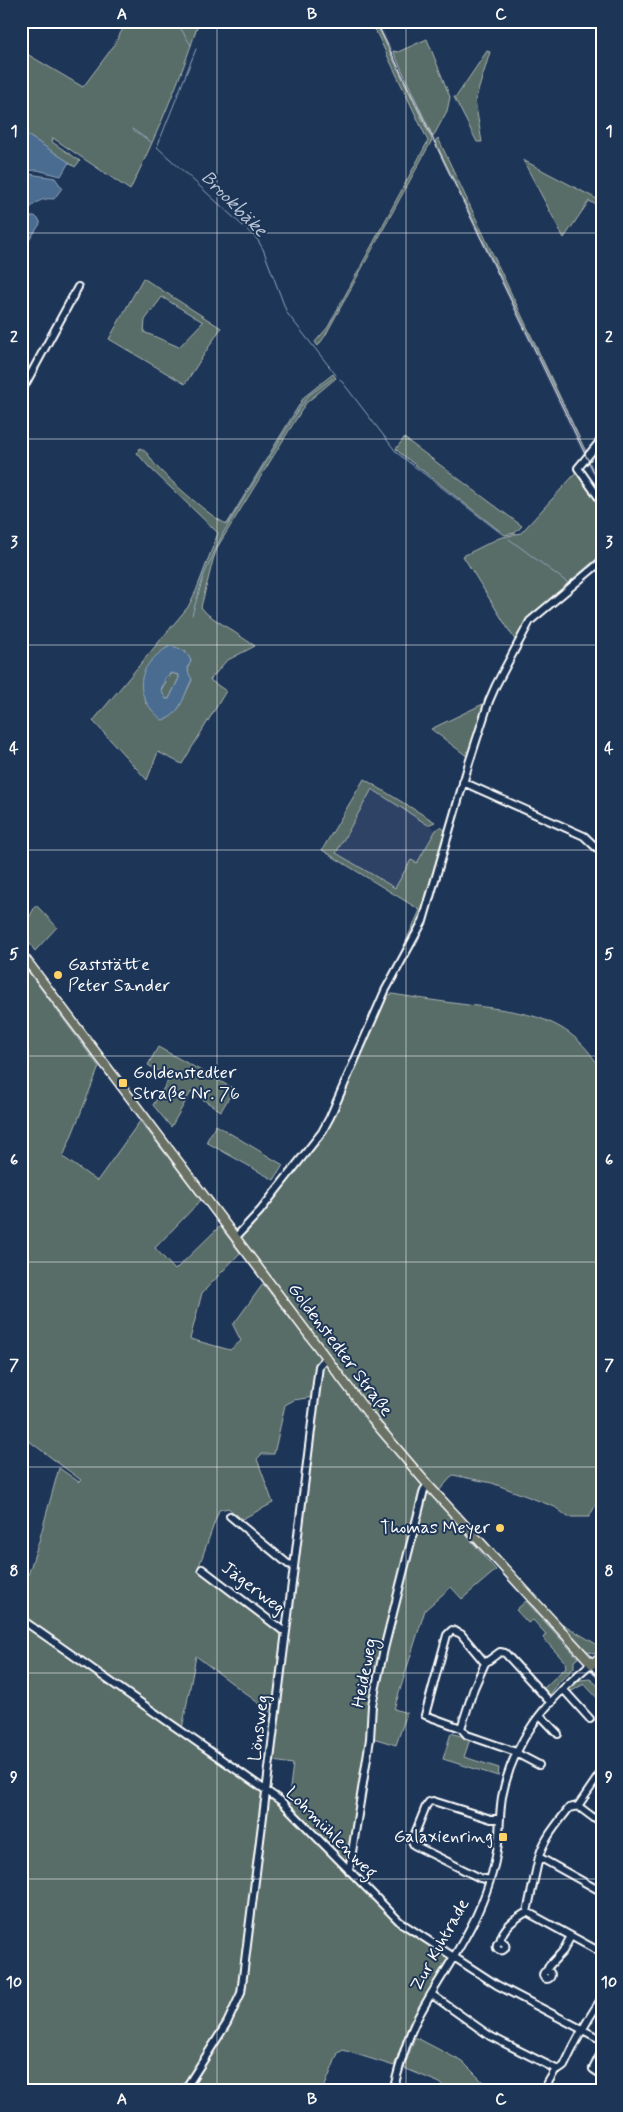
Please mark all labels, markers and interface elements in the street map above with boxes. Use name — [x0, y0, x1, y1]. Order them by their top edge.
text: A — [117, 4, 127, 25]
text: B — [307, 4, 317, 25]
text: C — [495, 4, 507, 25]
text: 1 — [10, 121, 18, 142]
text: 1 — [605, 121, 613, 142]
water label: Brookbäke — [195, 165, 273, 243]
text: 2 — [10, 327, 18, 348]
text: 2 — [605, 327, 613, 348]
text: 3 — [10, 532, 18, 553]
text: 3 — [605, 532, 613, 553]
text: 4 — [9, 738, 19, 759]
text: 4 — [604, 738, 614, 759]
text: 5 — [9, 944, 19, 965]
text: 5 — [604, 944, 614, 965]
place label: Gaststätte Peter Sander — [68, 953, 171, 998]
marker: Gaststätte Peter Sander — [52, 969, 64, 981]
place label: Goldenstedter Straße Nr. 76 — [133, 1061, 240, 1106]
marker: Goldenstedter Straße Nr. 76 — [117, 1077, 129, 1089]
text: 6 — [10, 1150, 18, 1171]
text: 6 — [605, 1150, 613, 1171]
street label: Goldenstedter Straße — [282, 1278, 398, 1422]
text: 7 — [9, 1355, 19, 1376]
text: 7 — [604, 1355, 614, 1376]
place label: Thomas Meyer — [380, 1516, 491, 1540]
marker: Thomas Meyer — [494, 1522, 506, 1534]
street label: Jägerweg — [216, 1556, 290, 1620]
text: 8 — [9, 1561, 19, 1582]
text: 8 — [604, 1561, 614, 1582]
street label: Heideweg — [347, 1636, 384, 1710]
street label: Lönsweg — [243, 1693, 275, 1763]
text: 9 — [10, 1767, 18, 1788]
text: 9 — [605, 1767, 613, 1788]
street label: Lohmühlenweg — [278, 1782, 382, 1886]
place label: Galaxienring — [394, 1825, 493, 1849]
marker: Galaxienring — [497, 1831, 509, 1843]
street label: Zur Kuhtrade — [405, 1894, 475, 1996]
text: 10 — [6, 1972, 22, 1993]
text: 10 — [601, 1972, 617, 1993]
text: A — [117, 2089, 127, 2110]
text: B — [307, 2089, 317, 2110]
text: C — [495, 2089, 507, 2110]

